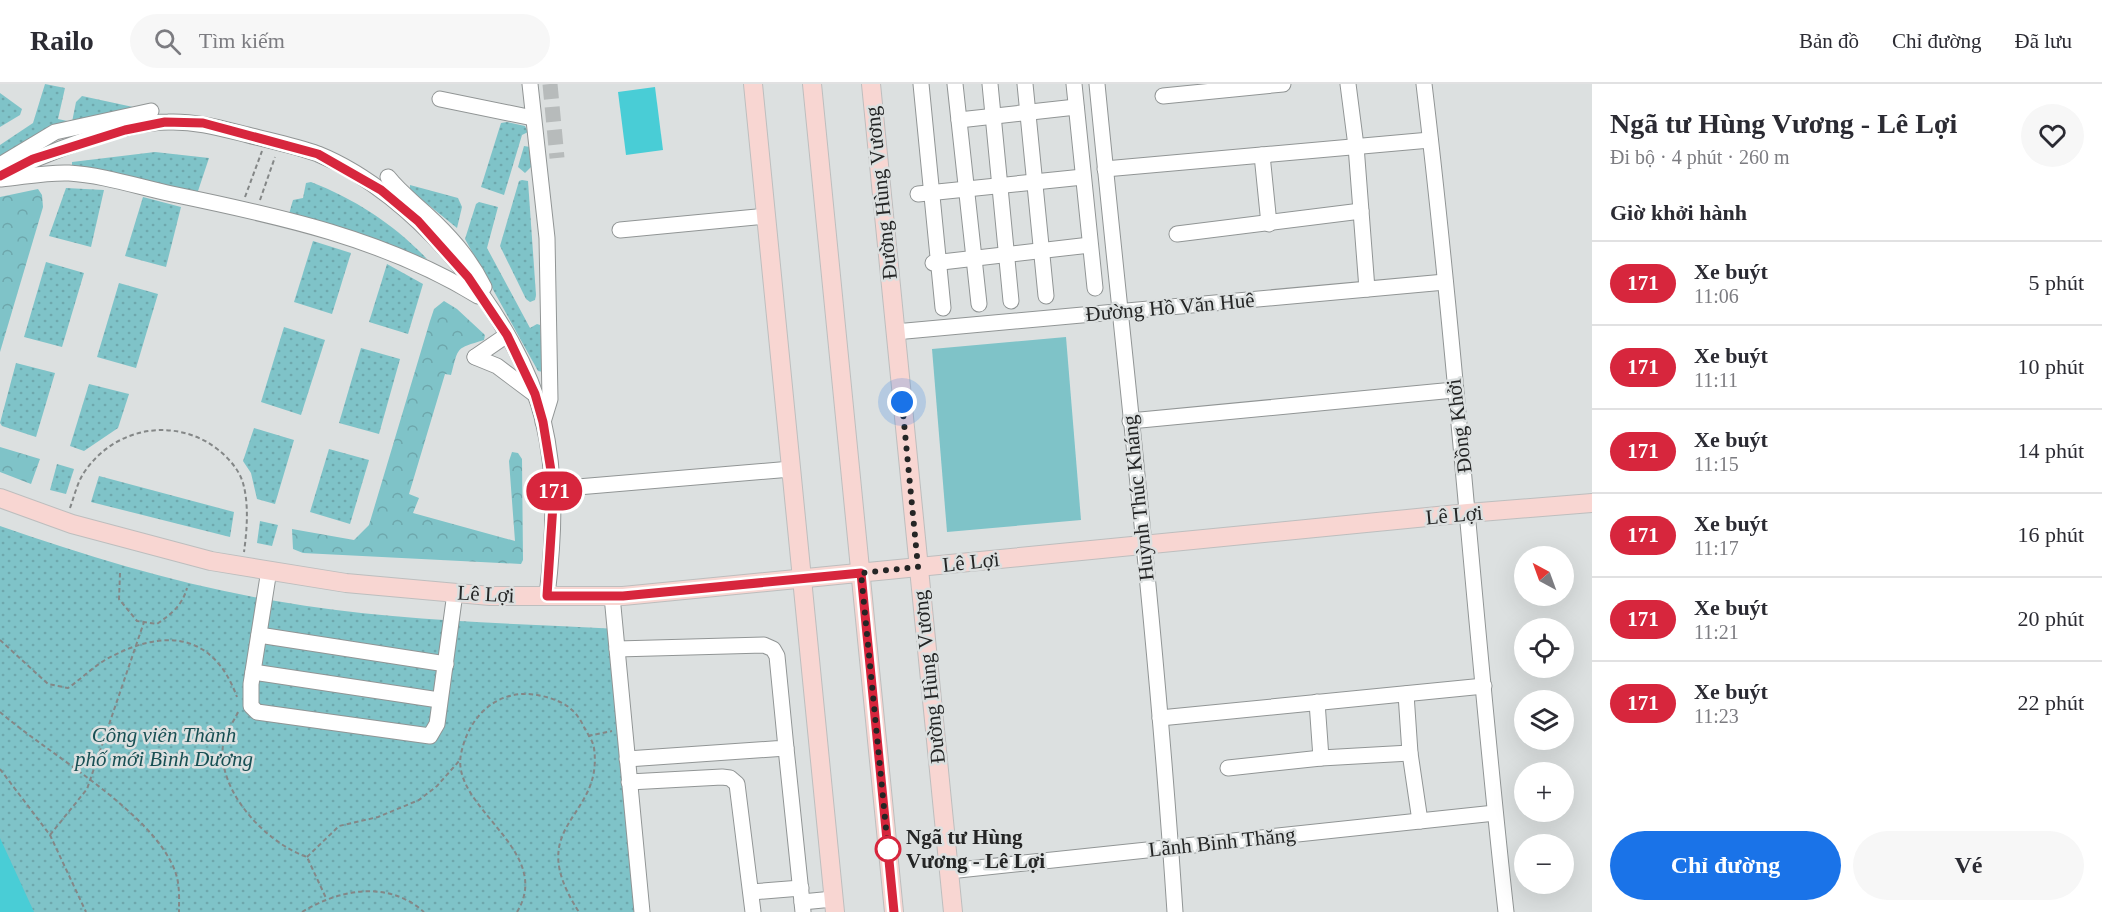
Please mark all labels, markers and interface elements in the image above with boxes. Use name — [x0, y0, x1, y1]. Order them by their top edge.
search box — [130, 14, 550, 68]
text: Railo — [30, 25, 94, 56]
icon: search — [151, 25, 184, 58]
text: Tìm kiếm — [199, 28, 285, 53]
text: Bản đồ — [1799, 29, 1859, 53]
text: Chỉ đường — [1892, 29, 1982, 53]
text: Đã lưu — [2015, 29, 2072, 53]
button: heart — [2021, 104, 2084, 167]
street label: Đường Hùng Vương — [860, 105, 902, 281]
text: Ngã tư Hùng Vương - Lê Lợi — [1610, 108, 1957, 139]
text: Đi bộ · 4 phút · 260 m — [1610, 146, 1789, 168]
text: Giờ khởi hành — [1610, 200, 1747, 225]
text: Xe buýt — [1694, 259, 1768, 284]
text: 5 phút — [2028, 270, 2084, 295]
text: 171 — [1627, 271, 1659, 295]
text: 11:06 — [1694, 285, 1739, 307]
street label: Đường Hồ Văn Huê — [1084, 288, 1256, 326]
text: Xe buýt — [1694, 343, 1768, 368]
text: 10 phút — [2017, 354, 2084, 379]
text: 171 — [1627, 355, 1659, 379]
text: 11:11 — [1694, 369, 1738, 391]
street label: Đồng Khởi — [1441, 377, 1477, 474]
your location — [887, 387, 917, 417]
street label: Huỳnh Thúc Kháng — [1117, 413, 1159, 582]
text: Xe buýt — [1694, 427, 1768, 452]
text: 14 phút — [2017, 438, 2084, 463]
text: 171 — [1627, 439, 1659, 463]
text: 11:15 — [1694, 453, 1739, 475]
line badge: 171 — [520, 472, 588, 510]
text: 171 — [538, 479, 570, 503]
street label: Lê Lợi — [1424, 501, 1484, 529]
text: Xe buýt — [1694, 511, 1768, 536]
text: 16 phút — [2017, 522, 2084, 547]
text: 171 — [1627, 523, 1659, 547]
text: 11:17 — [1694, 537, 1739, 559]
north arrow — [1514, 546, 1574, 606]
map controls — [1514, 546, 1574, 894]
street label: Lê Lợi — [941, 547, 1001, 577]
street label: Lê Lợi — [457, 581, 515, 607]
street label: Đường Hùng Vương — [908, 589, 950, 765]
text: Xe buýt — [1694, 595, 1768, 620]
text: 20 phút — [2017, 606, 2084, 631]
text: 171 — [1627, 607, 1659, 631]
button: locate — [1514, 618, 1574, 678]
text: 11:21 — [1694, 621, 1739, 643]
text: Xe buýt — [1694, 679, 1768, 704]
button: layers — [1514, 690, 1574, 750]
text: 22 phút — [2017, 690, 2084, 715]
text: 171 — [1627, 691, 1659, 715]
text: 11:23 — [1694, 705, 1739, 727]
park label: Công viên Thành phố mới Bình Dương — [73, 723, 253, 771]
button: + — [1514, 762, 1574, 822]
street label: Lãnh Binh Thăng — [1147, 822, 1297, 862]
place label: Ngã tư Hùng Vương - Lê Lợi — [906, 825, 1045, 873]
button: Chỉ đường — [1610, 831, 1841, 900]
button: Vé — [1853, 831, 2084, 900]
button: − — [1514, 834, 1574, 894]
marker: Ngã tư Hùng Vương - Lê Lợi — [875, 836, 901, 862]

